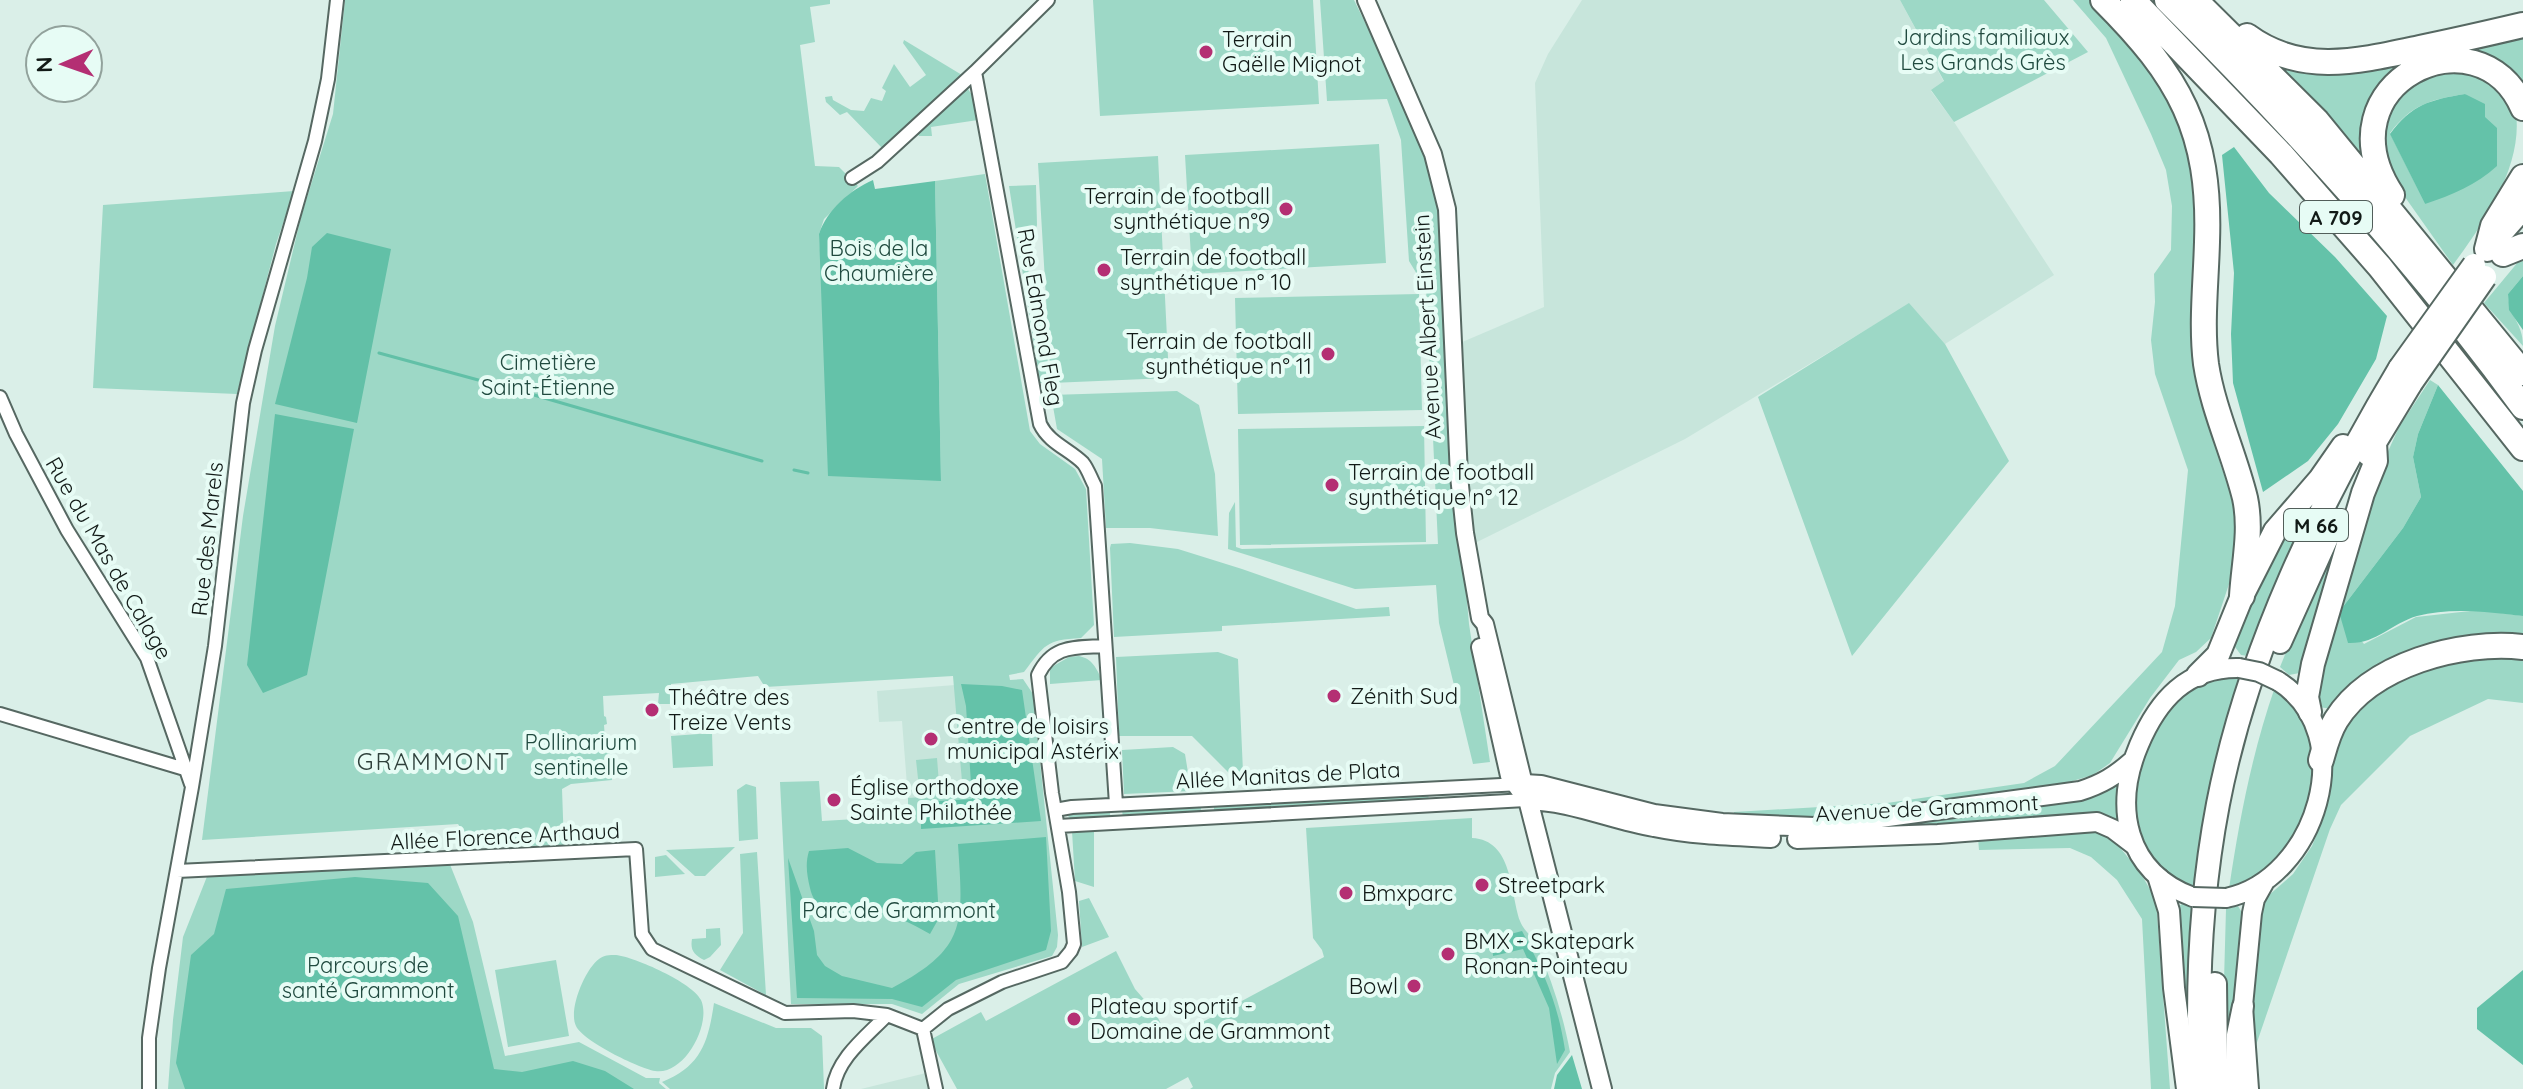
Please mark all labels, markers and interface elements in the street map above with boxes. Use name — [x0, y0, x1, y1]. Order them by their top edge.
park label: Jardins familiaux Les Grands Grès — [1896, 23, 2070, 76]
north arrow — [24, 24, 104, 104]
place label: Terrain Gaëlle Mignot — [1222, 25, 1362, 78]
marker: Terrain Gaëlle Mignot — [1197, 43, 1215, 61]
text: N — [30, 56, 58, 73]
place label: Terrain de football synthétique n°9 — [1084, 182, 1270, 235]
marker: Terrain de football synthétique n°9 — [1277, 200, 1295, 218]
road number: A 709 — [2300, 201, 2372, 233]
street label: Avenue Albert Einstein — [1407, 214, 1447, 440]
street label: Rue Edmond Fleg — [1012, 226, 1070, 408]
park label: Bois de la Chaumière — [824, 234, 934, 287]
place label: Terrain de football synthétique n° 10 — [1120, 243, 1306, 296]
marker: Terrain de football synthétique n° 10 — [1095, 261, 1113, 279]
place label: Terrain de football synthétique n° 11 — [1126, 327, 1312, 380]
marker: Terrain de football synthétique n° 11 — [1319, 345, 1337, 363]
park label: Cimetière Saint-Étienne — [481, 348, 615, 401]
street label: Rue du Mas de Calage — [40, 452, 178, 664]
place label: Terrain de football synthétique n° 12 — [1348, 458, 1534, 511]
street label: Rue des Marels — [185, 461, 229, 617]
marker: Terrain de football synthétique n° 12 — [1323, 476, 1341, 494]
road number: M 66 — [2284, 509, 2348, 541]
place label: Zénith Sud — [1350, 682, 1458, 710]
place label: Théâtre des Treize Vents — [668, 683, 791, 736]
marker: Zénith Sud — [1325, 687, 1343, 705]
marker: Théâtre des Treize Vents — [643, 701, 661, 719]
place label: Centre de loisirs municipal Astérix — [947, 712, 1119, 765]
park label: Pollinarium sentinelle — [525, 728, 637, 781]
marker: Centre de loisirs municipal Astérix — [922, 730, 940, 748]
district label: GRAMMONT — [357, 746, 511, 776]
street label: Allée Manitas de Plata — [1175, 755, 1401, 795]
place label: Église orthodoxe Sainte Philothée — [850, 773, 1019, 826]
street label: Avenue de Grammont — [1815, 788, 2039, 828]
marker: Église orthodoxe Sainte Philothée — [825, 791, 843, 809]
street label: Allée Florence Arthaud — [389, 816, 621, 856]
place label: Streetpark — [1498, 871, 1605, 899]
marker: Streetpark — [1473, 876, 1491, 894]
place label: Bmxparc — [1362, 879, 1453, 907]
marker: Bmxparc — [1337, 884, 1355, 902]
park label: Parc de Grammont — [802, 896, 996, 924]
place label: BMX - Skatepark Ronan-Pointeau — [1464, 927, 1635, 980]
marker: BMX - Skatepark Ronan-Pointeau — [1439, 945, 1457, 963]
park label: Parcours de santé Grammont — [282, 951, 454, 1004]
place label: Bowl — [1349, 972, 1398, 1000]
marker: Bowl — [1405, 977, 1423, 995]
place label: Plateau sportif - Domaine de Grammont — [1090, 992, 1331, 1045]
marker: Plateau sportif - Domaine de Grammont — [1065, 1010, 1083, 1028]

